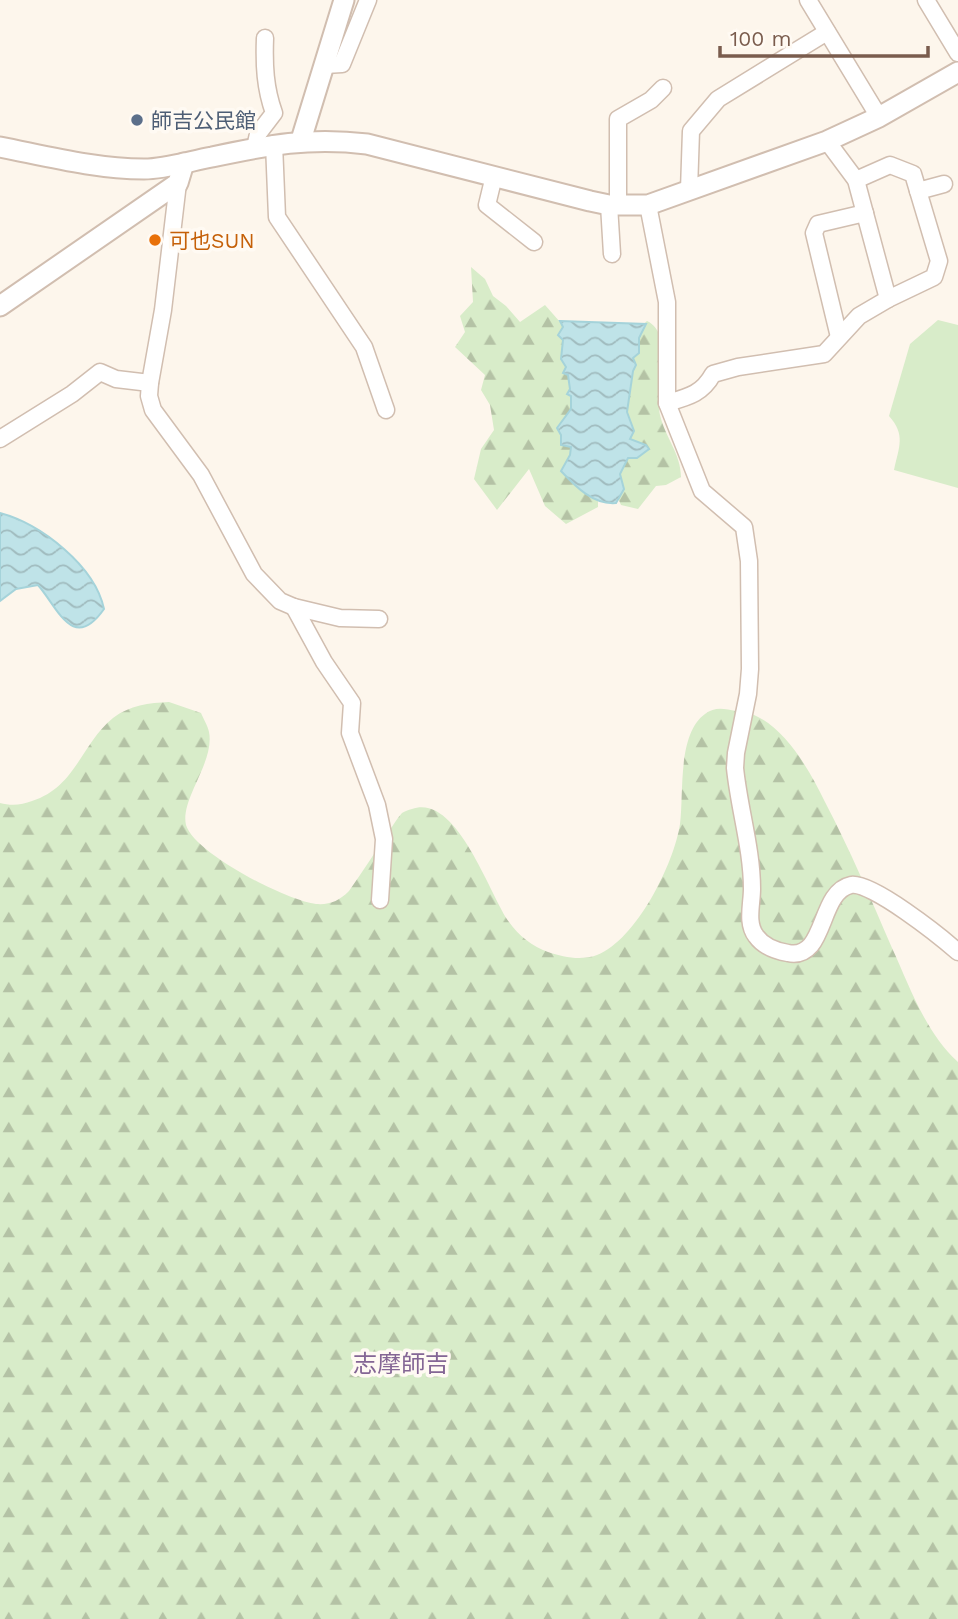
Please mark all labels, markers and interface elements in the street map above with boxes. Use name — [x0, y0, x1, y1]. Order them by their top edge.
scale bar — [720, 14, 928, 58]
text: 100 m — [730, 26, 792, 51]
place label: 師吉公民館 — [151, 108, 256, 133]
marker: 師吉公民館 — [129, 112, 145, 128]
place label: 可也SUN — [169, 228, 255, 253]
marker: 可也SUN — [147, 232, 163, 248]
district label: 志摩師吉 — [353, 1350, 449, 1378]

